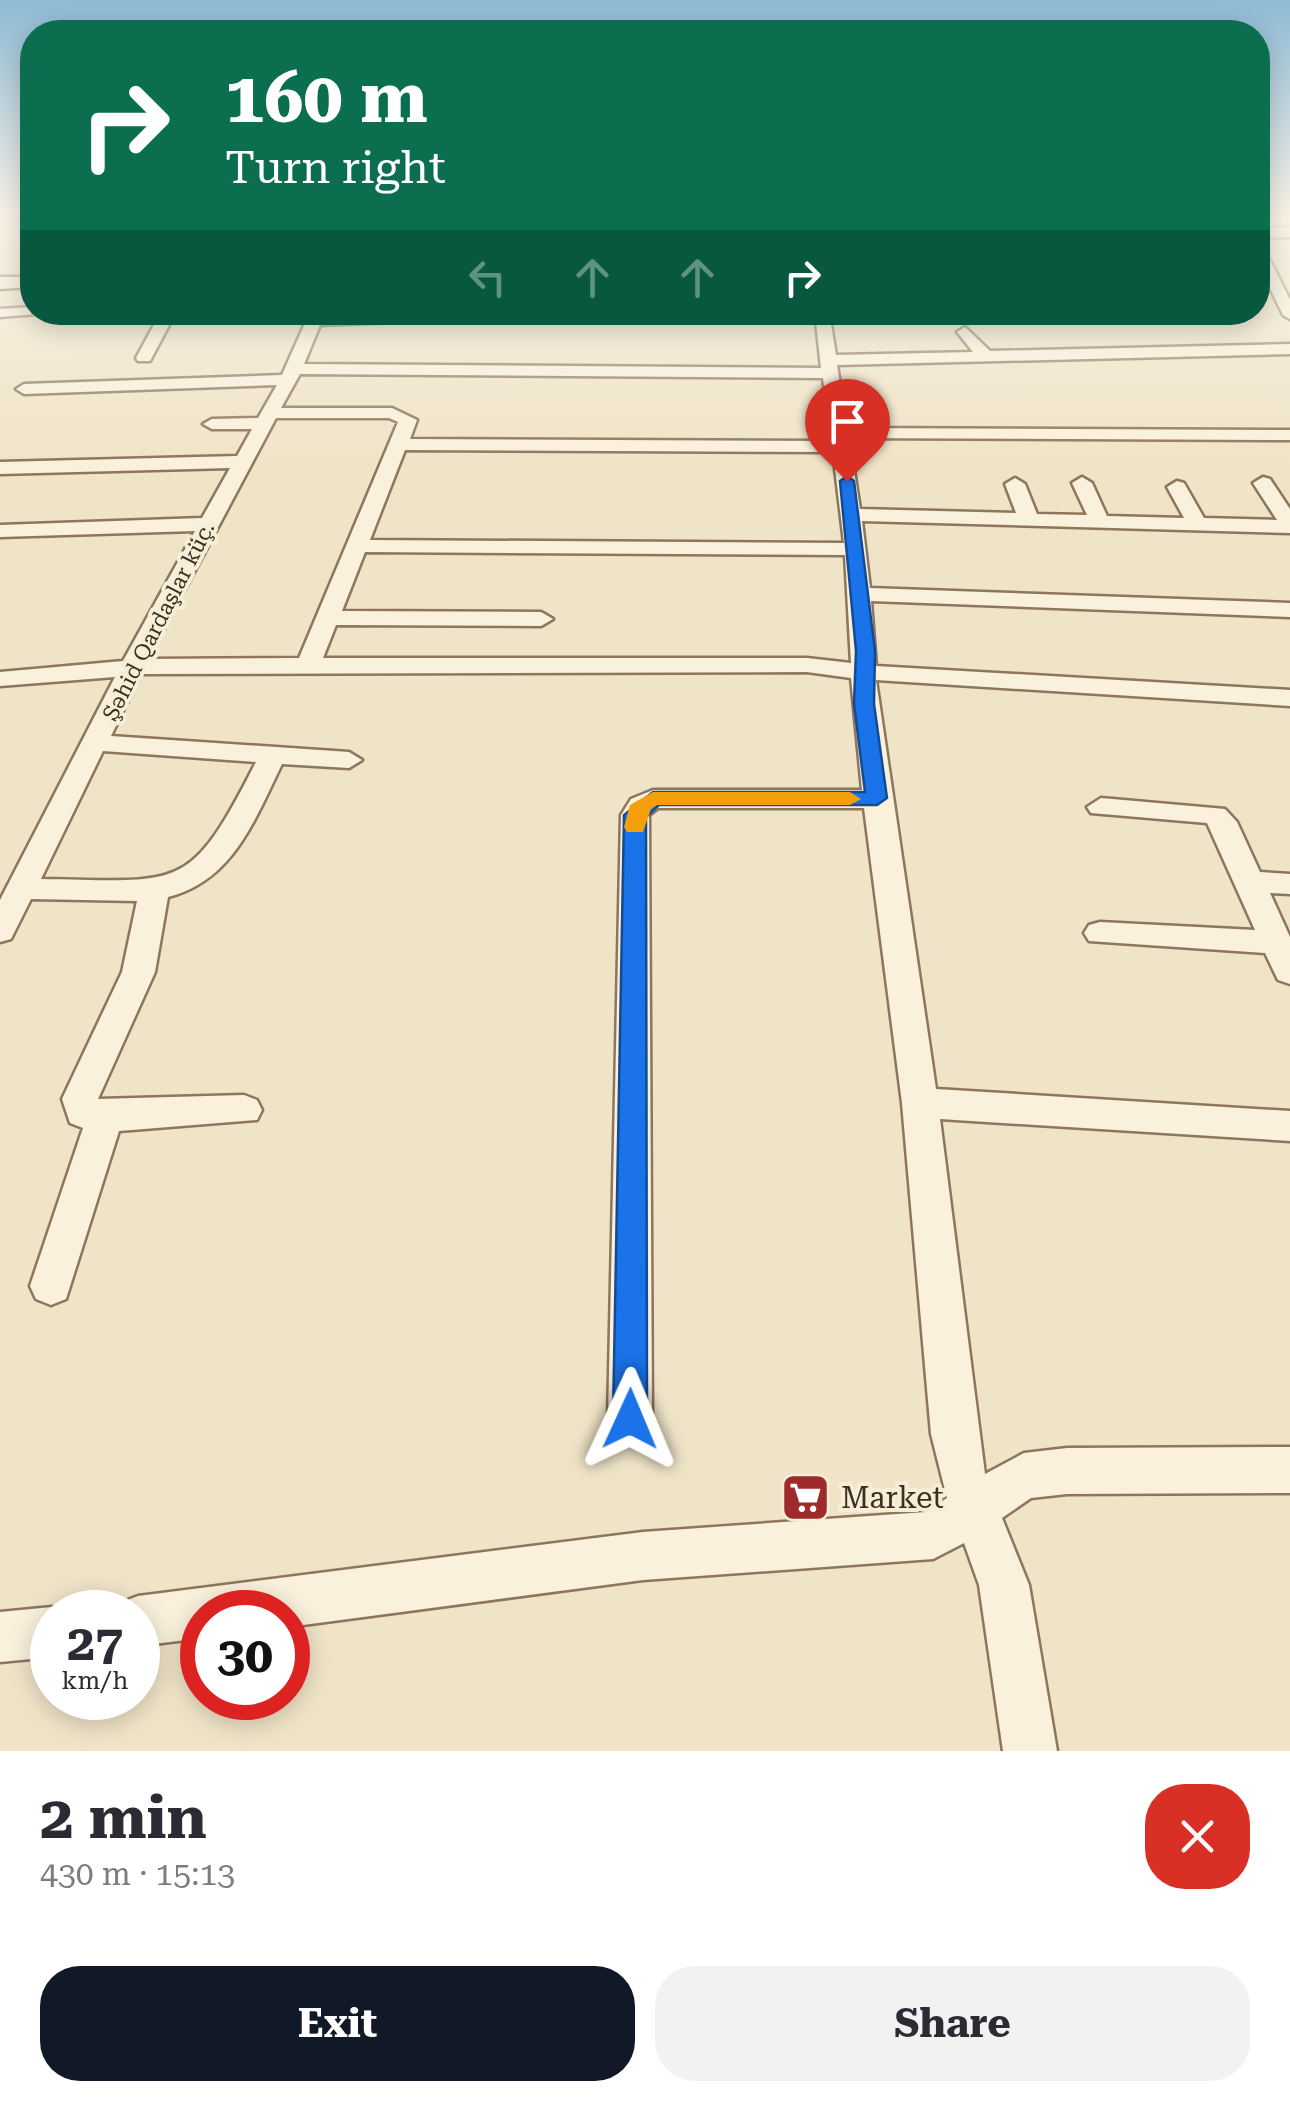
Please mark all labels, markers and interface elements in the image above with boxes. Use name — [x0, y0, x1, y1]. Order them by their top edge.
text: 160 m — [225, 57, 428, 139]
icon: right — [60, 60, 190, 190]
text: Turn right — [225, 141, 446, 194]
icon: left — [460, 250, 515, 305]
icon: ahead — [565, 250, 620, 305]
icon: ahead — [670, 250, 725, 305]
icon: right — [775, 250, 830, 305]
pin — [805, 379, 890, 482]
icon: arrive — [820, 394, 875, 449]
street label: Şəhid Qardaşlar küç. — [97, 518, 220, 725]
position arrow — [578, 1367, 682, 1471]
supermarket icon: Market — [780, 1472, 832, 1524]
place label: Market — [841, 1480, 944, 1515]
speed limit sign: 30 — [180, 1590, 310, 1720]
text: 27 — [67, 1614, 123, 1672]
text: km/h — [62, 1666, 128, 1695]
text: 2 min — [40, 1782, 207, 1853]
button: close — [1145, 1784, 1250, 1889]
text: 430 m · 15:13 — [40, 1855, 235, 1893]
button: Exit — [40, 1966, 635, 2081]
button: Share — [655, 1966, 1250, 2081]

